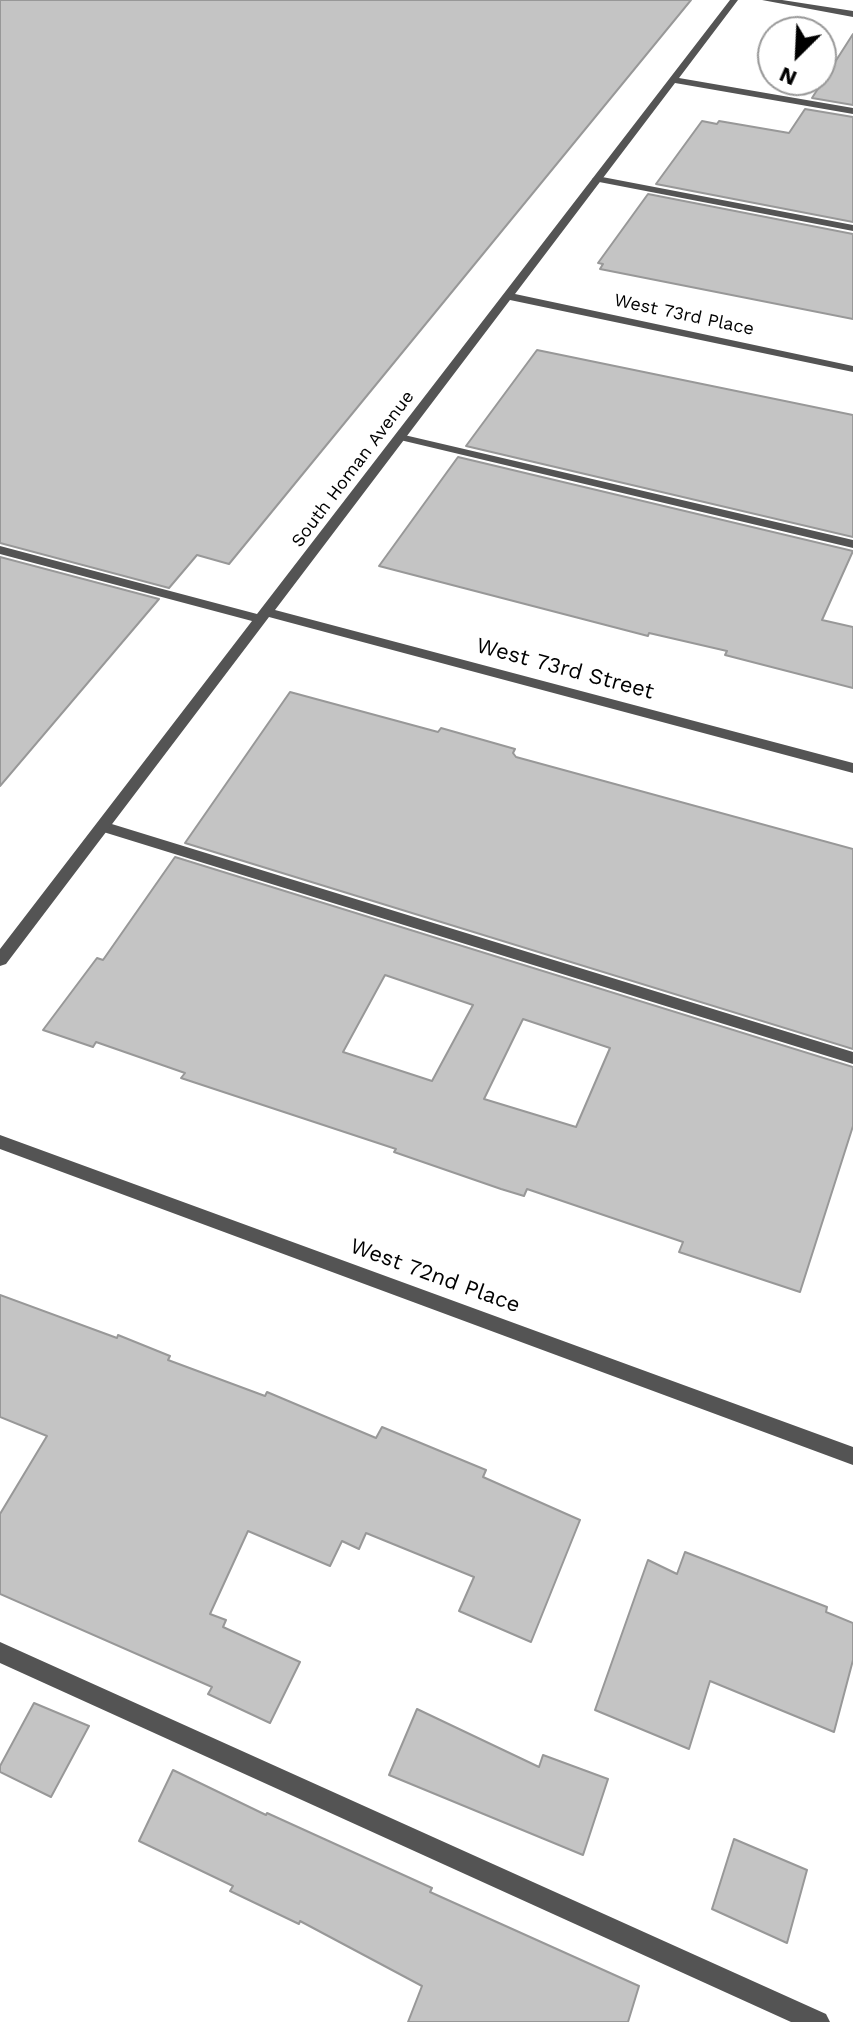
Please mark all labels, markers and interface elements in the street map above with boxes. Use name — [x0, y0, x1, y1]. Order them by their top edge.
north arrow — [757, 16, 837, 96]
text: N — [775, 62, 800, 91]
street label: West 73rd Place — [612, 290, 756, 340]
street label: South Homan Avenue — [287, 386, 419, 552]
street label: West 73rd Street — [473, 633, 657, 705]
street label: West 72nd Place — [346, 1233, 524, 1319]

